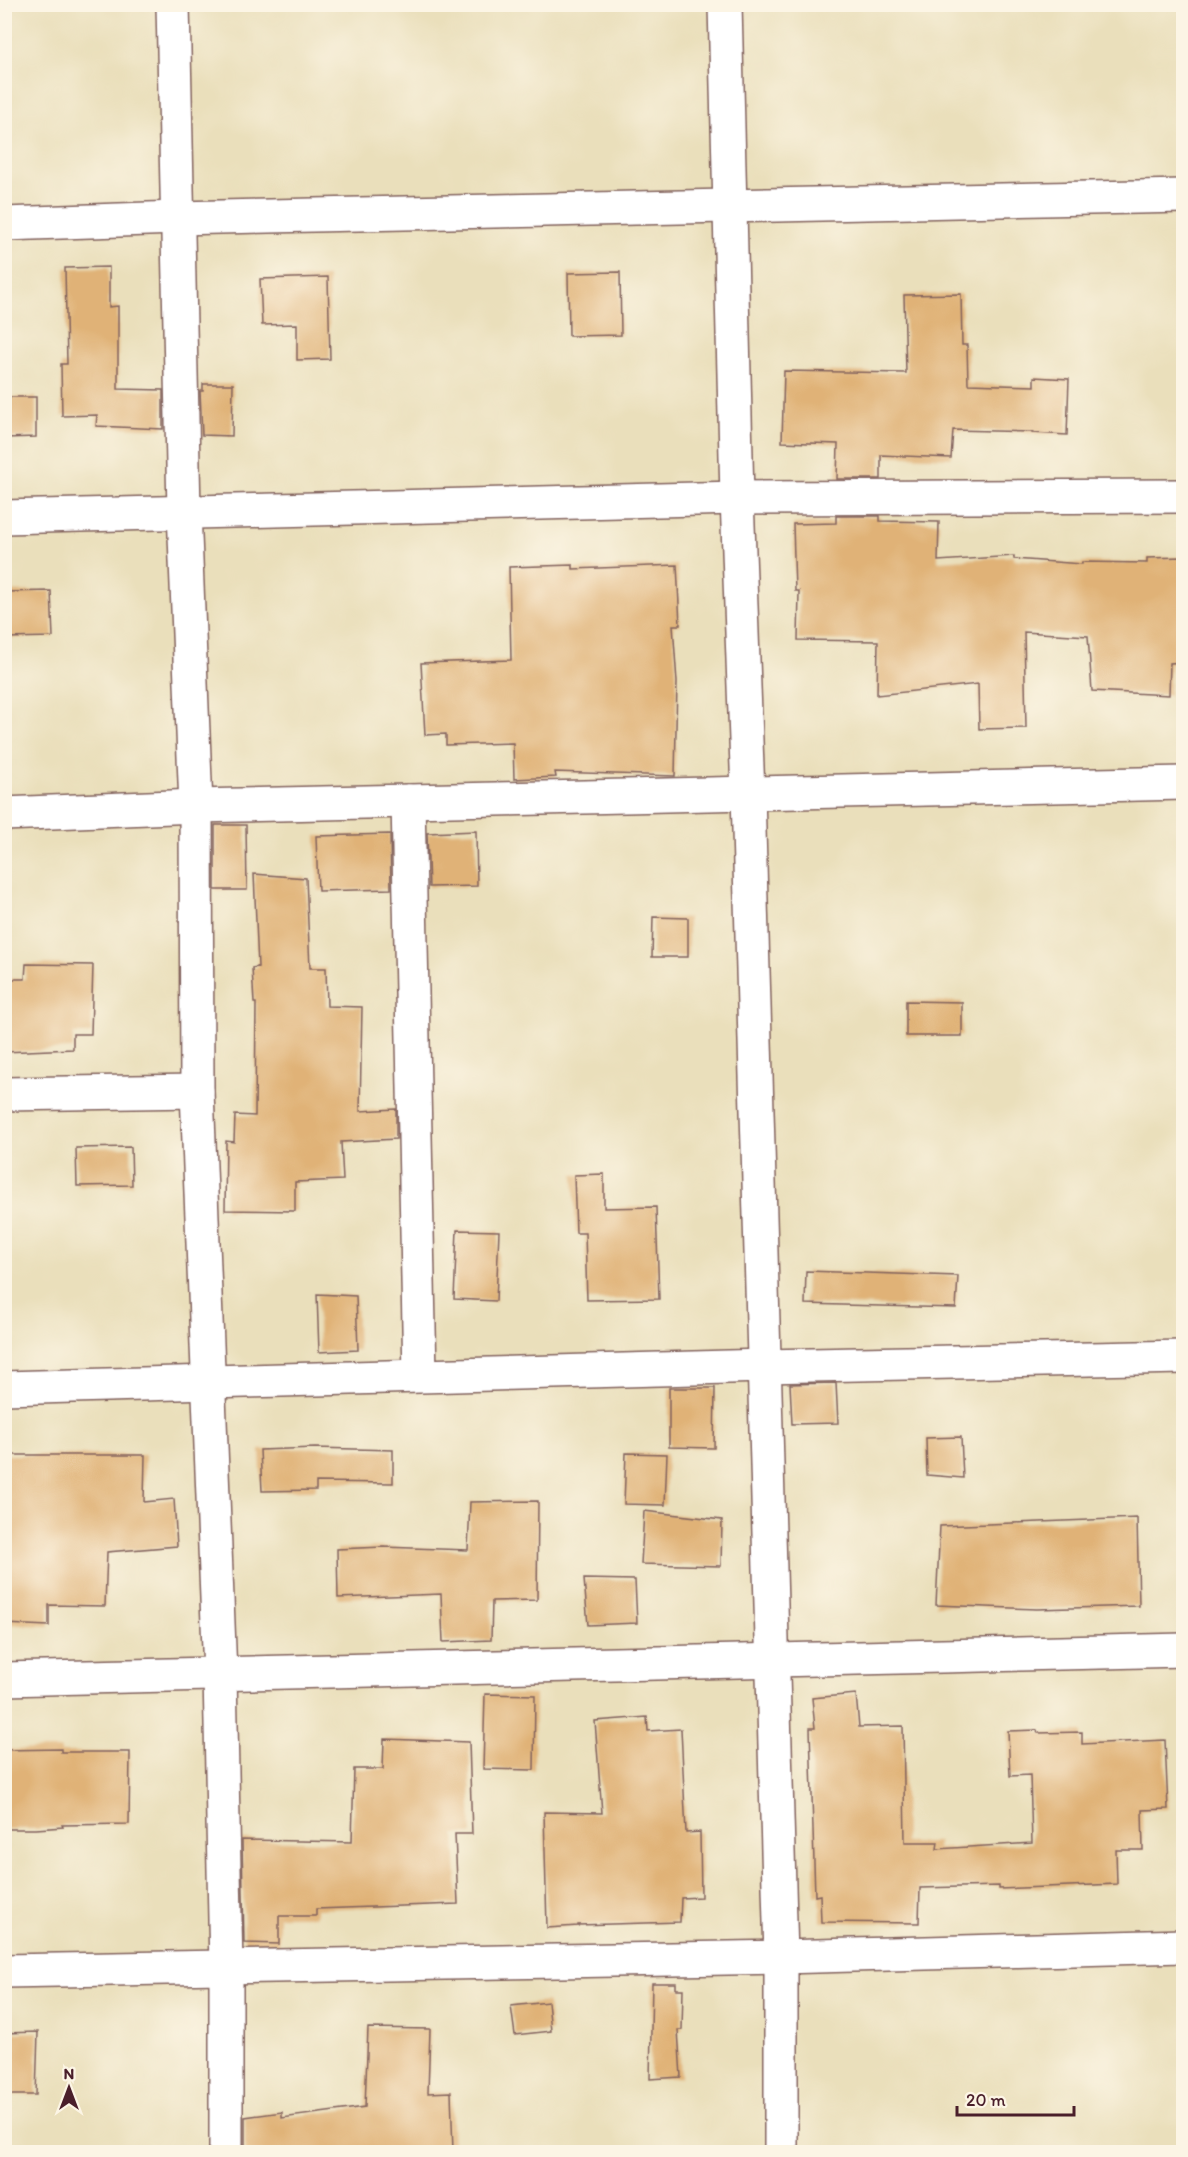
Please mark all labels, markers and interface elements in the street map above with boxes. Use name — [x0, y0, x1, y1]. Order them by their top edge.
north arrow — [39, 2058, 99, 2118]
text: N — [64, 2064, 74, 2083]
scale bar — [957, 2079, 1074, 2117]
text: 20 m — [966, 2089, 1006, 2111]

